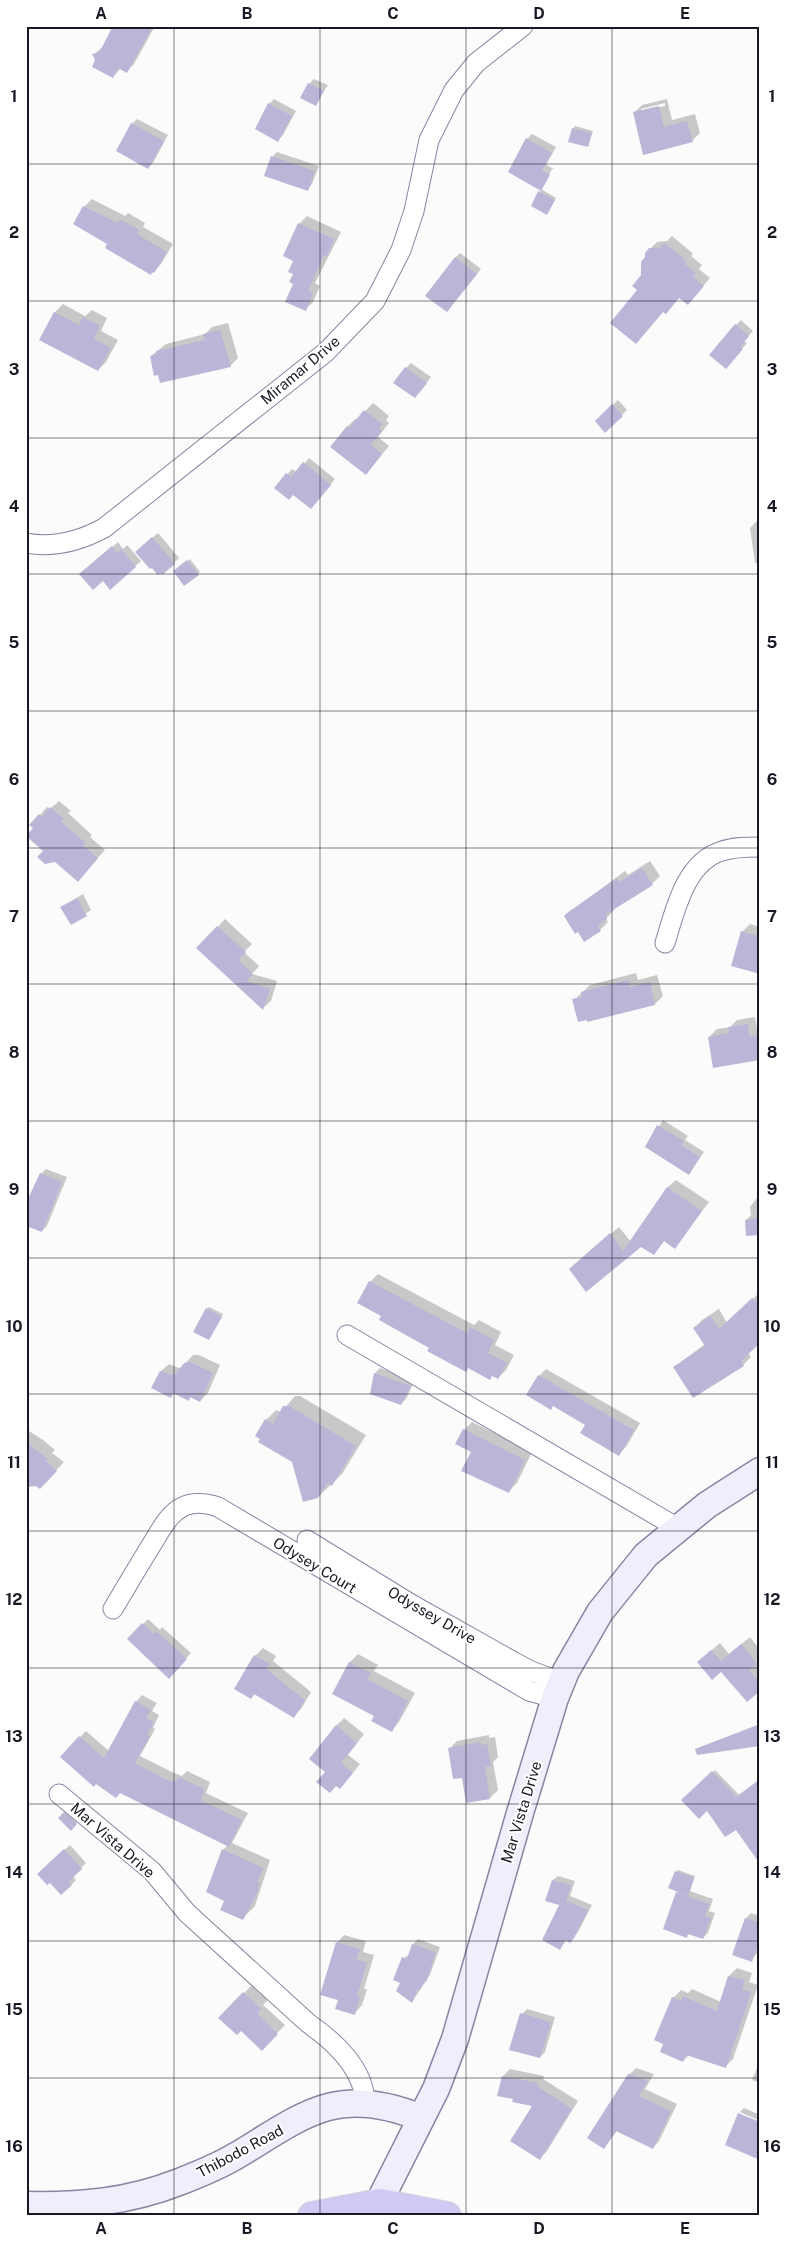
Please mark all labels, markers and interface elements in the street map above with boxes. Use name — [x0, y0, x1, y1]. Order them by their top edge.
text: A — [95, 4, 107, 23]
text: B — [242, 4, 253, 23]
text: C — [387, 4, 399, 23]
text: D — [533, 4, 545, 23]
text: E — [680, 4, 690, 23]
text: 1 — [11, 87, 17, 106]
text: 1 — [769, 87, 775, 106]
text: 2 — [9, 223, 19, 242]
text: 2 — [767, 223, 777, 242]
street label: Miramar Drive — [257, 332, 343, 408]
text: 3 — [9, 360, 19, 379]
text: 3 — [767, 360, 777, 379]
text: 4 — [9, 497, 20, 516]
text: 4 — [767, 497, 778, 516]
text: 5 — [9, 633, 20, 652]
text: 5 — [767, 633, 778, 652]
text: 6 — [9, 770, 19, 789]
text: 6 — [767, 770, 777, 789]
text: 7 — [9, 907, 19, 926]
text: 7 — [767, 907, 777, 926]
text: 8 — [9, 1043, 20, 1062]
text: 8 — [767, 1043, 778, 1062]
text: 9 — [9, 1180, 19, 1199]
text: 9 — [767, 1180, 777, 1199]
text: 10 — [5, 1317, 23, 1336]
text: 10 — [763, 1317, 781, 1336]
text: 11 — [7, 1453, 21, 1472]
text: 11 — [765, 1453, 779, 1472]
street label: Odysey Court — [270, 1533, 360, 1597]
street label: Odyssey Drive — [385, 1583, 479, 1647]
text: 12 — [5, 1590, 23, 1609]
text: 12 — [763, 1590, 781, 1609]
text: 13 — [5, 1727, 23, 1746]
text: 13 — [763, 1727, 781, 1746]
street label: Mar Vista Drive — [497, 1759, 545, 1865]
street label: Mar Vista Drive — [68, 1799, 158, 1881]
text: 14 — [5, 1863, 23, 1882]
text: 14 — [763, 1863, 781, 1882]
text: 15 — [5, 2000, 23, 2019]
text: 15 — [763, 2000, 781, 2019]
street label: Thibodo Road — [194, 2121, 286, 2181]
text: 16 — [5, 2137, 23, 2156]
text: 16 — [763, 2137, 781, 2156]
text: A — [95, 2219, 107, 2238]
text: B — [242, 2219, 253, 2238]
text: C — [387, 2219, 399, 2238]
text: D — [533, 2219, 545, 2238]
text: E — [680, 2219, 690, 2238]

